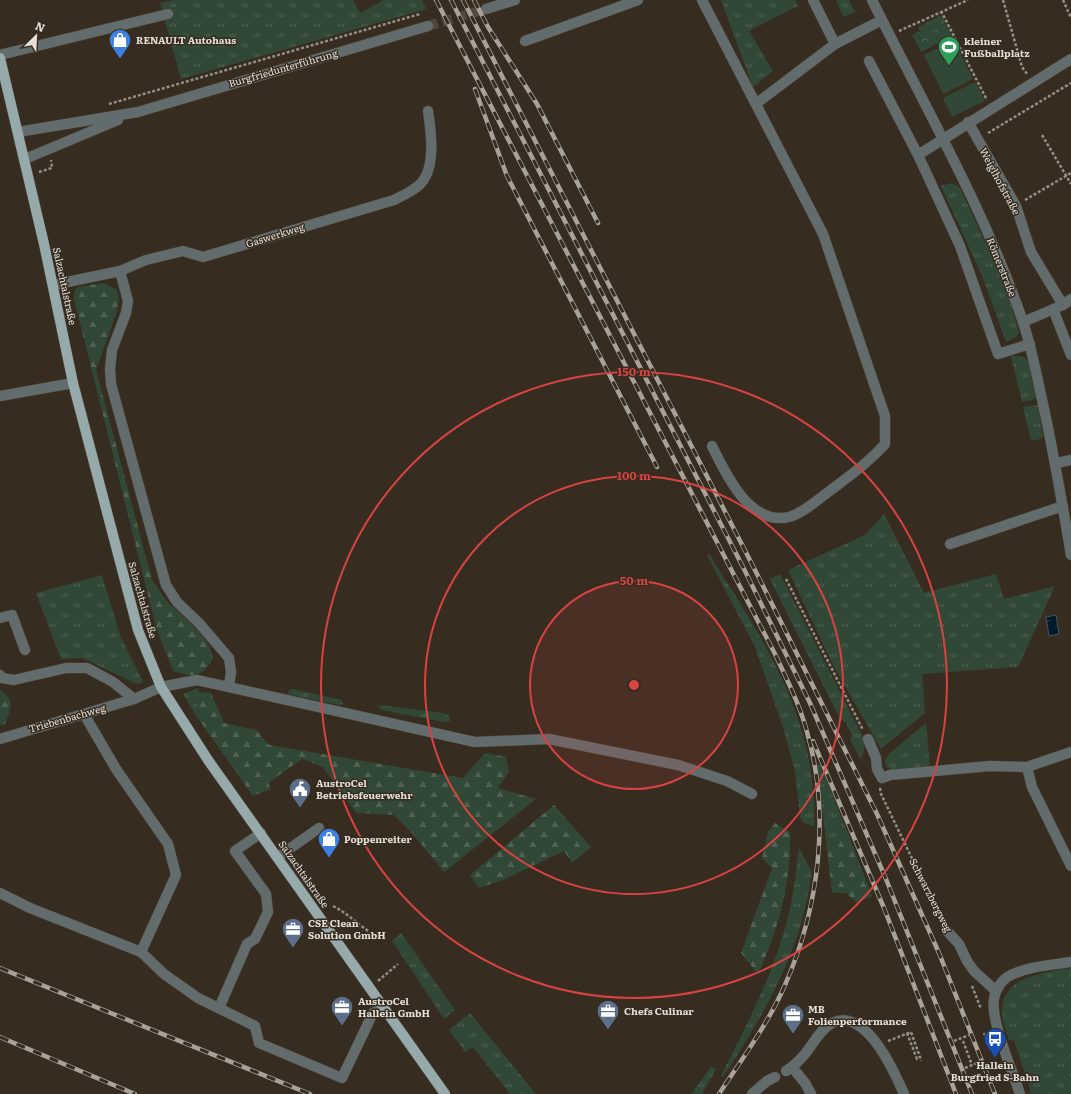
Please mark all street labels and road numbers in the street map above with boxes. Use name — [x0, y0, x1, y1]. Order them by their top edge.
street label: Burgfriedunterführung — [227, 45, 340, 90]
street label: Weiglhofstraße — [976, 145, 1024, 217]
street label: Gaswerkweg — [244, 218, 306, 251]
street label: Römerstraße — [984, 235, 1021, 299]
street label: Salzachtalstraße — [50, 246, 81, 326]
street label: Salzachtalstraße — [125, 560, 162, 640]
street label: Triebenbachweg — [27, 699, 107, 736]
street label: Salzachtalstraße — [276, 837, 333, 910]
street label: Schwarzbergweg — [906, 855, 957, 935]

